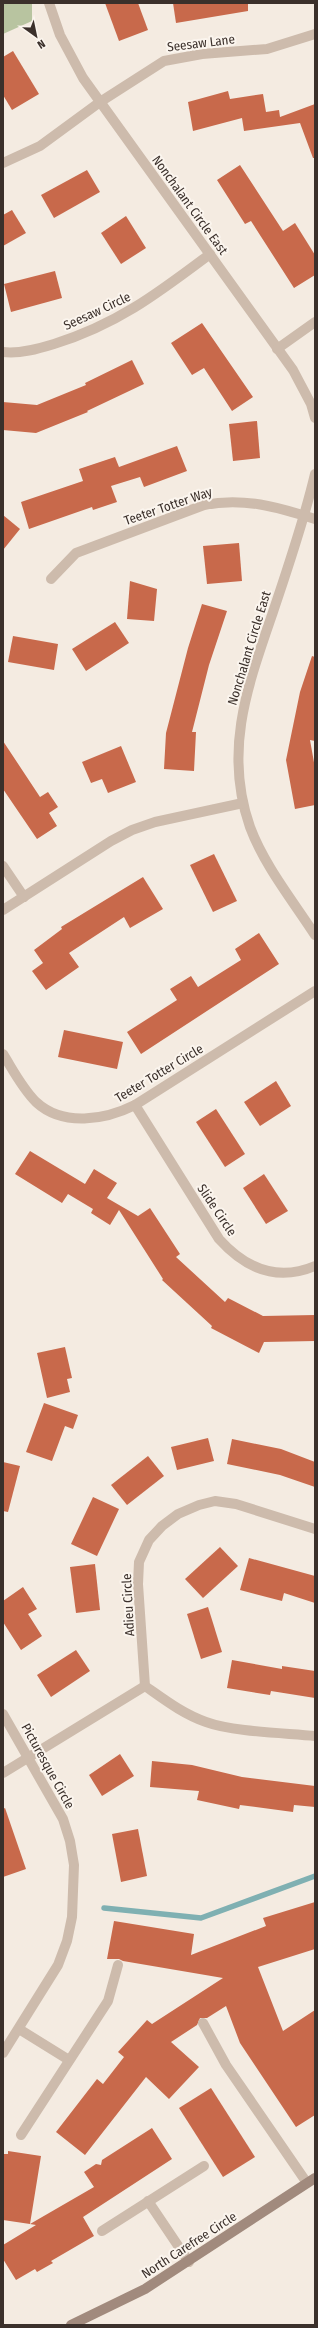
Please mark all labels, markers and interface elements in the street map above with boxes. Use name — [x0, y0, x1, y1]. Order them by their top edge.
north arrow — [16, 16, 56, 56]
street label: Seesaw Lane — [166, 31, 236, 55]
text: N — [35, 37, 47, 51]
street label: Nonchalant Circle East — [149, 153, 231, 258]
street label: Seesaw Circle — [61, 289, 133, 333]
street label: Teeter Totter Way — [122, 484, 214, 528]
street label: Nonchalant Circle East — [224, 588, 274, 707]
street label: Teeter Totter Circle — [112, 1041, 206, 1105]
street label: Slide Circle — [194, 1181, 240, 1239]
street label: Adieu Circle — [119, 1573, 137, 1637]
street label: Picturesque Circle — [18, 1721, 78, 1811]
street label: North Carefree Circle — [139, 2209, 239, 2281]

